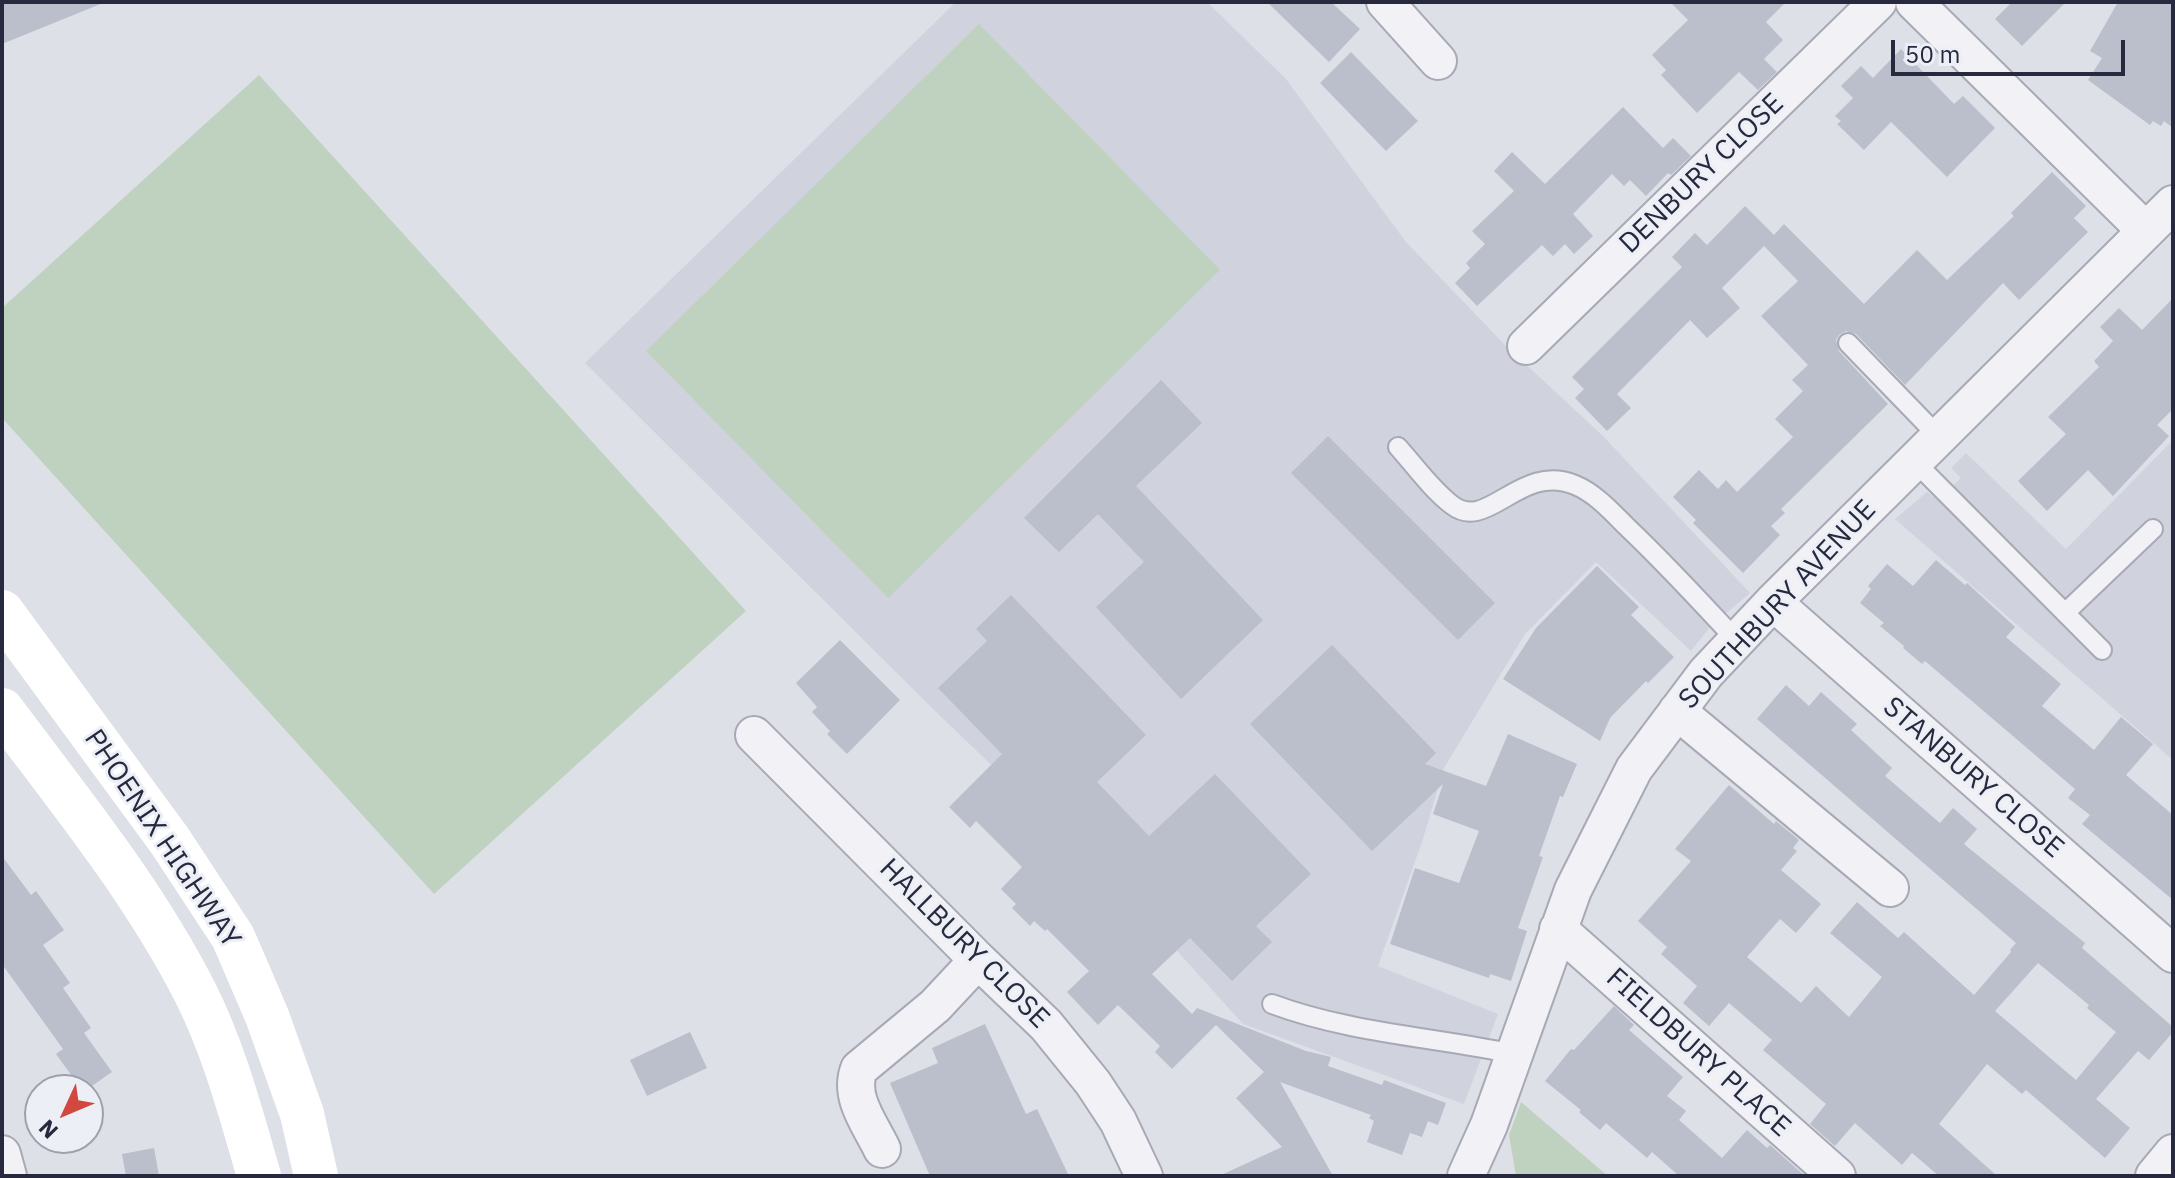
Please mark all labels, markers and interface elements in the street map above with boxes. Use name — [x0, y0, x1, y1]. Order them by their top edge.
scale bar — [1895, 24, 2129, 74]
text: 50 m — [1905, 38, 1960, 70]
street label: DENBURY CLOSE — [1613, 87, 1791, 261]
street label: SOUTHBURY AVENUE — [1672, 494, 1884, 716]
street label: STANBURY CLOSE — [1876, 690, 2070, 866]
street label: PHOENIX HIGHWAY — [77, 724, 247, 954]
street label: HALLBURY CLOSE — [872, 852, 1056, 1036]
street label: FIELDBURY PLACE — [1599, 962, 1797, 1144]
north arrow — [24, 1074, 104, 1154]
text: N — [32, 1114, 64, 1145]

